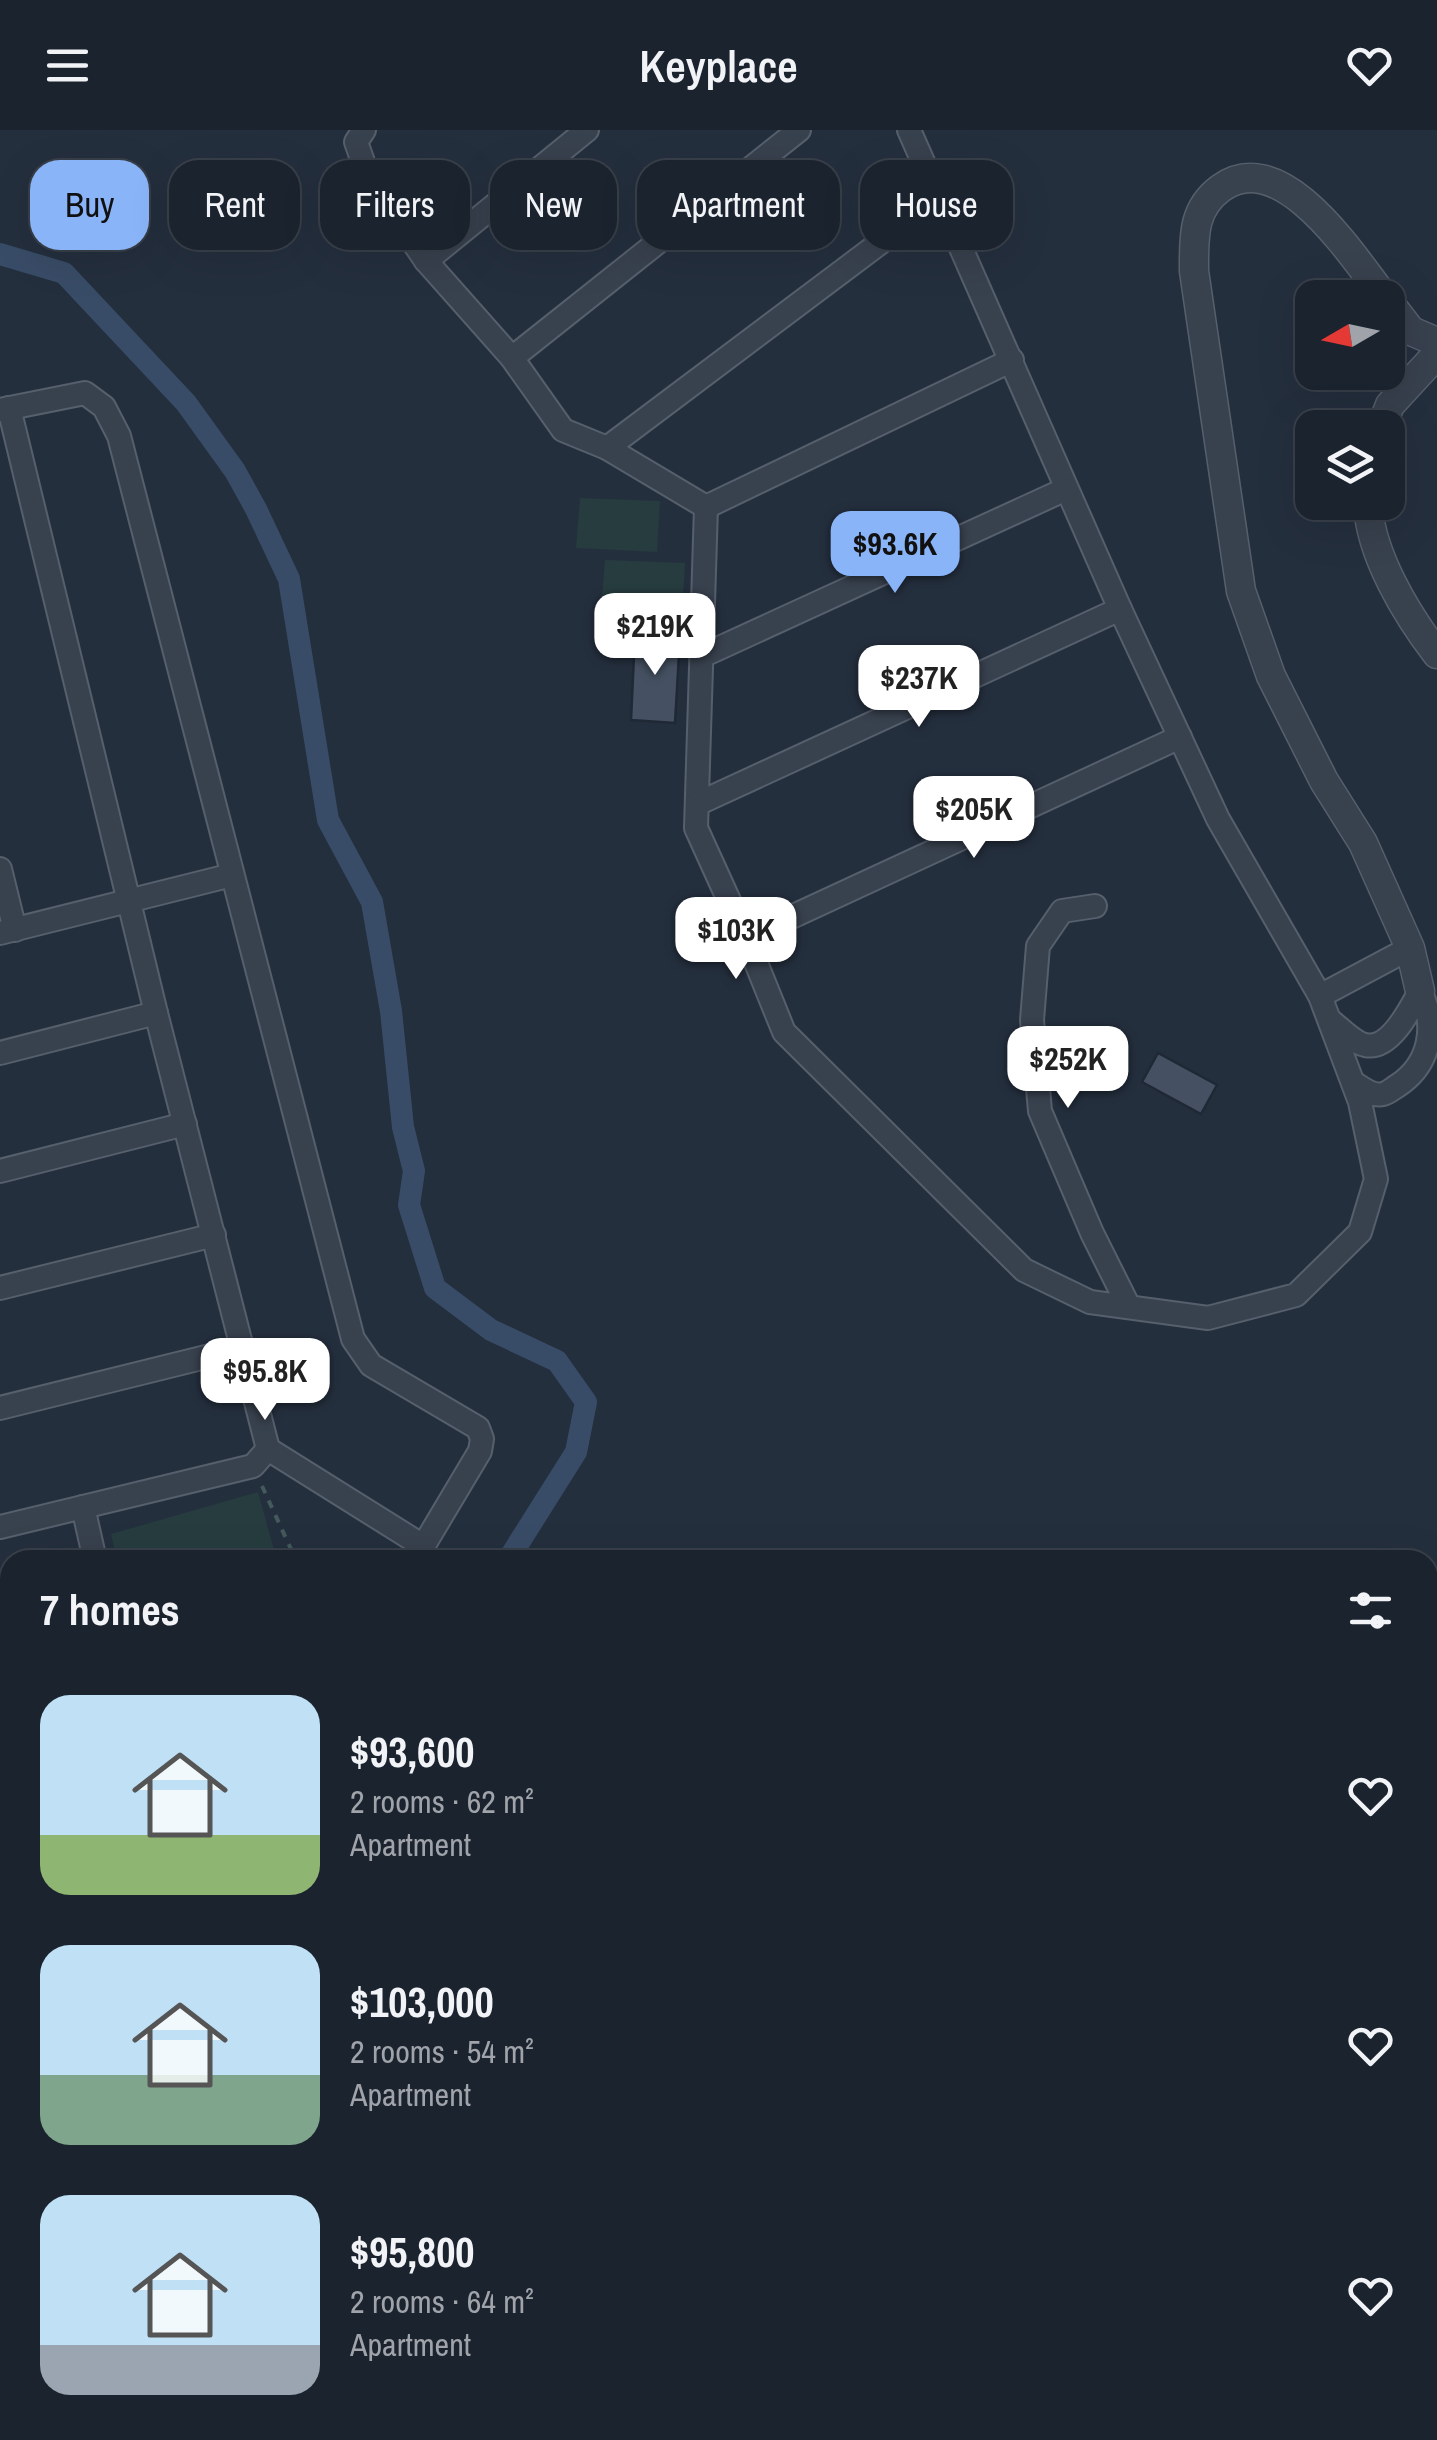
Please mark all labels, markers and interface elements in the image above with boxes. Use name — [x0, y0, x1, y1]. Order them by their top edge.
text: Keyplace — [639, 35, 798, 96]
icon: menu — [40, 38, 95, 93]
icon: heart — [1342, 38, 1397, 93]
chip: Buy — [30, 160, 149, 250]
chip: Rent — [169, 160, 300, 250]
chip: Filters — [320, 160, 470, 250]
chip: New — [490, 160, 617, 250]
chip: Apartment — [637, 160, 840, 250]
chip: House — [860, 160, 1013, 250]
north arrow — [1295, 280, 1405, 390]
map controls — [1295, 280, 1405, 520]
button: layers — [1295, 410, 1405, 520]
pin: $93.6K — [814, 511, 976, 596]
text: $93.6K — [853, 522, 937, 565]
pin: $219K — [585, 593, 725, 678]
text: $219K — [616, 604, 694, 647]
pin: $237K — [849, 645, 989, 730]
text: $237K — [880, 656, 958, 699]
pin: $205K — [904, 776, 1044, 861]
text: $205K — [935, 787, 1013, 830]
pin: $103K — [666, 897, 806, 982]
text: $103K — [697, 908, 775, 951]
pin: $252K — [998, 1026, 1138, 1111]
text: $252K — [1029, 1037, 1107, 1080]
pin: $95.8K — [184, 1338, 346, 1423]
text: $95.8K — [223, 1349, 307, 1392]
text: 7 homes — [40, 1582, 180, 1638]
icon: filters — [1343, 1583, 1398, 1638]
text: $93,600 — [350, 1724, 475, 1780]
icon: home — [120, 1735, 240, 1855]
icon: heart — [1343, 1768, 1398, 1823]
text: 2 rooms · 62 m² — [350, 1780, 534, 1823]
text: Apartment — [350, 1823, 471, 1866]
text: $103,000 — [350, 1974, 494, 2030]
icon: home — [120, 1985, 240, 2105]
icon: heart — [1343, 2018, 1398, 2073]
text: 2 rooms · 54 m² — [350, 2030, 534, 2073]
text: Apartment — [350, 2073, 471, 2116]
text: $95,800 — [350, 2224, 475, 2280]
icon: home — [120, 2235, 240, 2355]
icon: heart — [1343, 2268, 1398, 2323]
text: 2 rooms · 64 m² — [350, 2280, 534, 2323]
text: Apartment — [350, 2323, 471, 2366]

